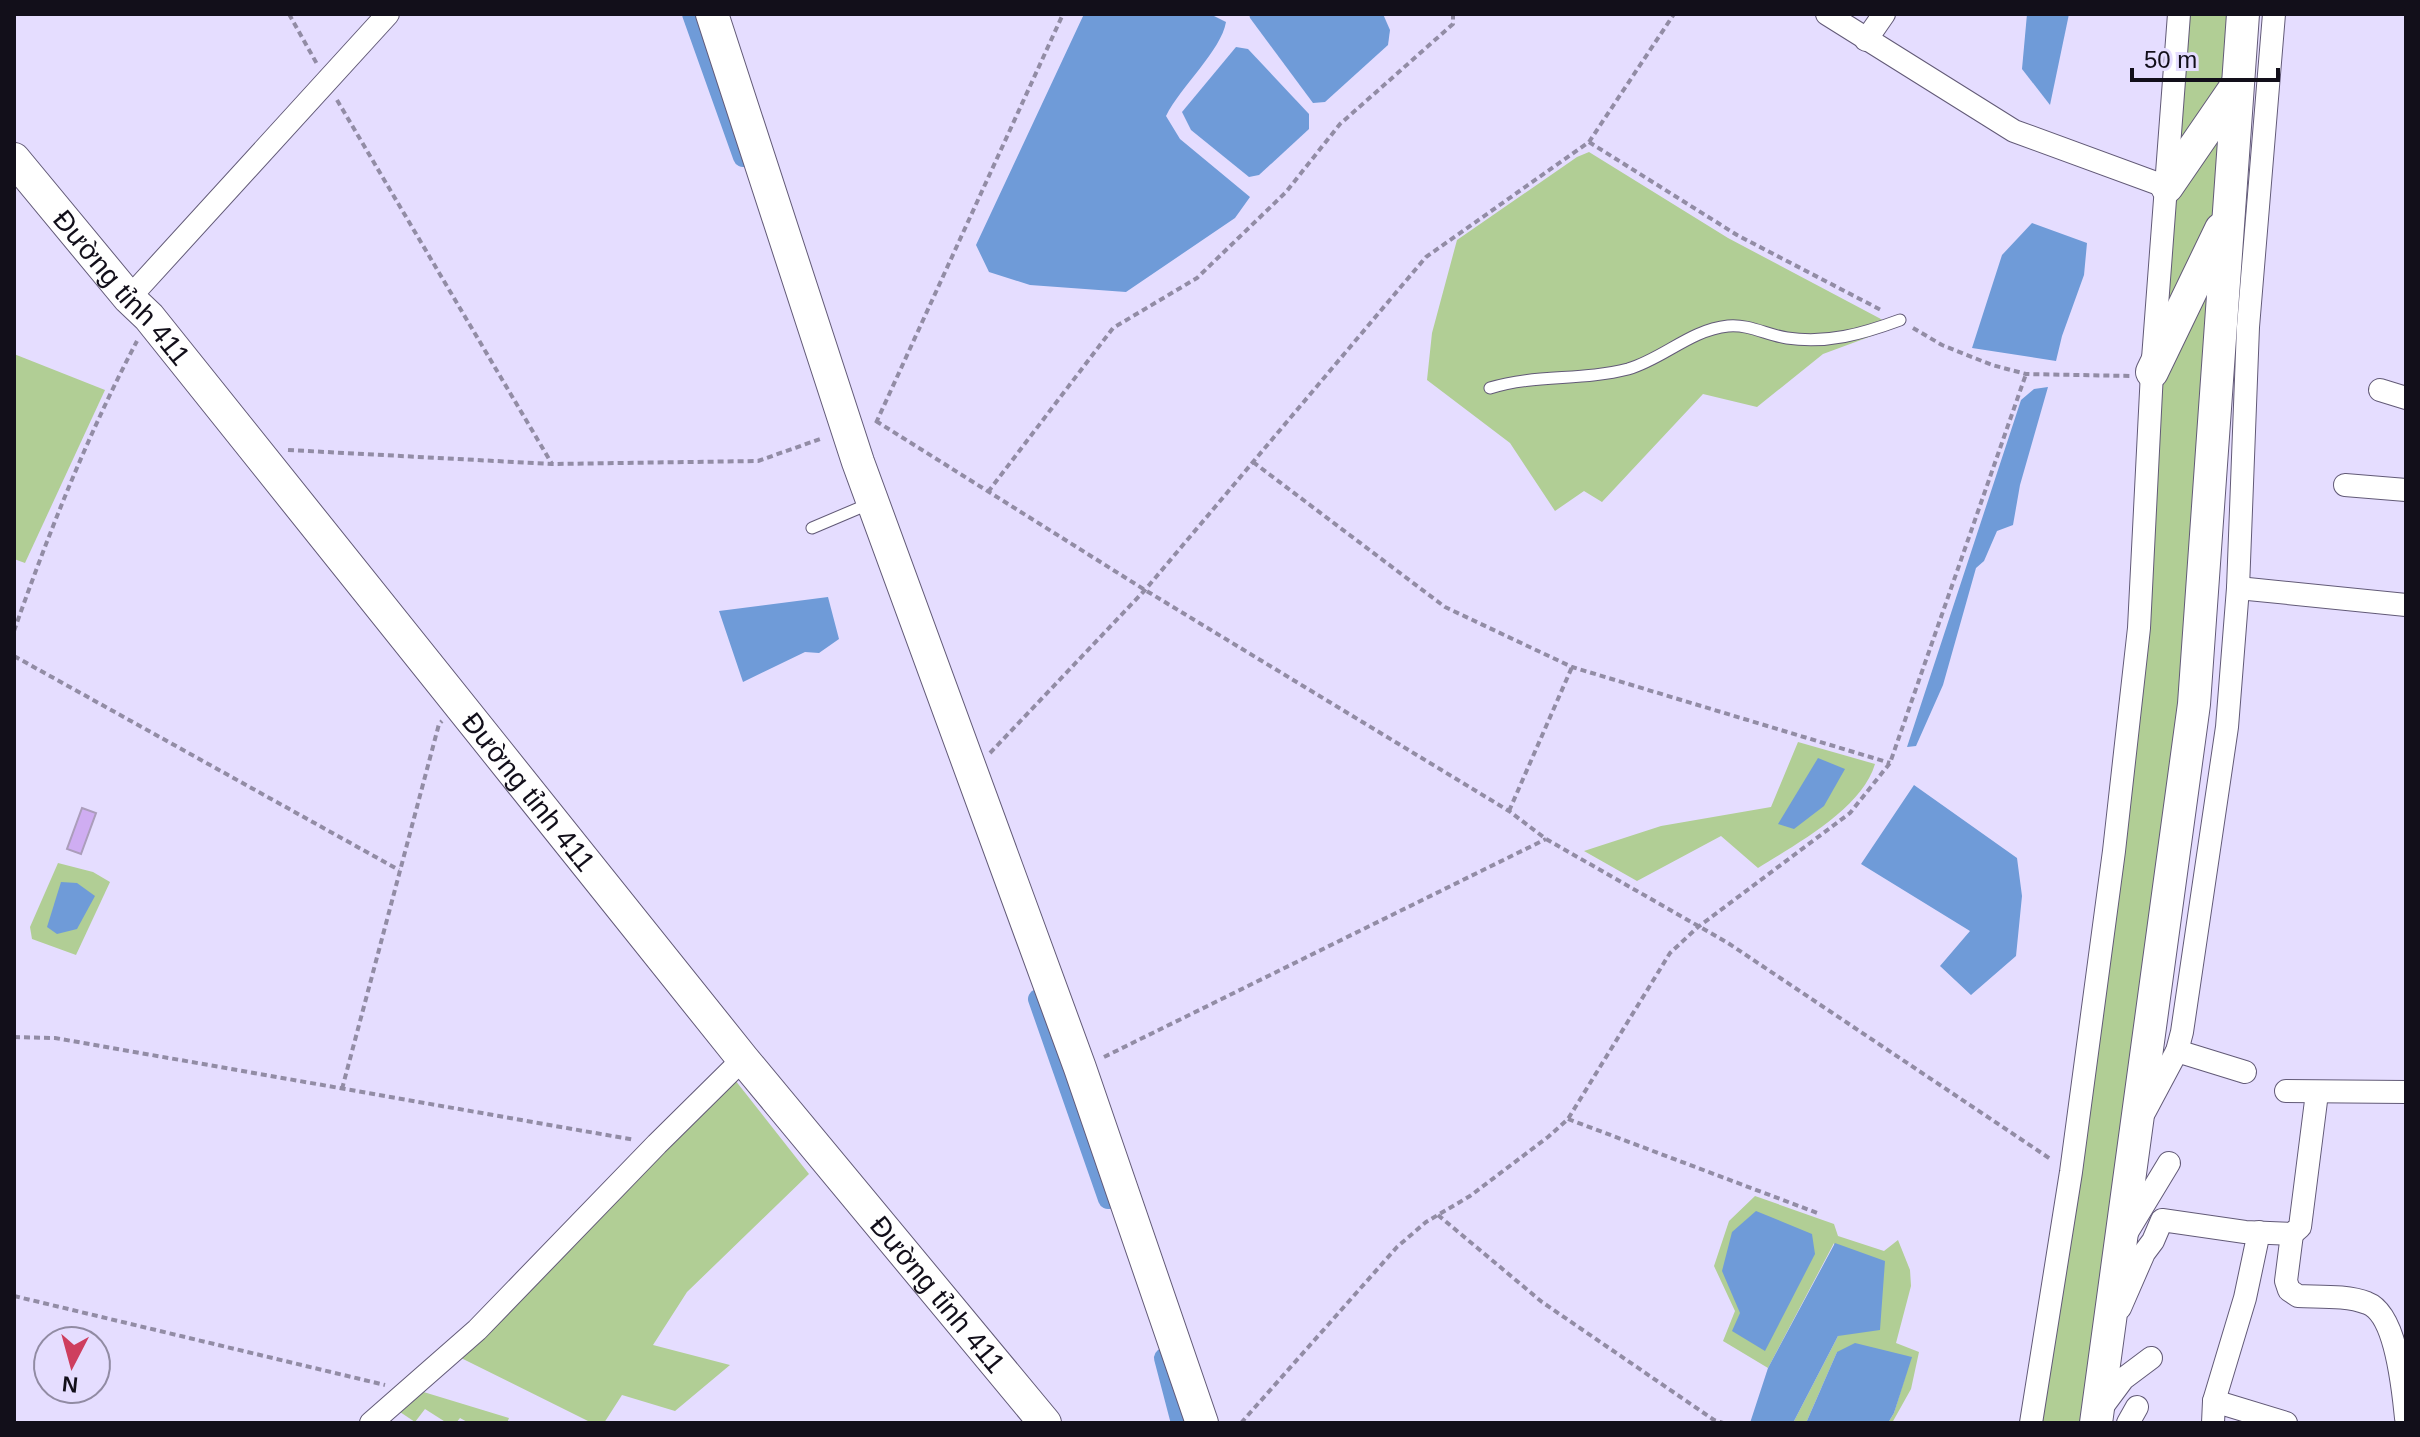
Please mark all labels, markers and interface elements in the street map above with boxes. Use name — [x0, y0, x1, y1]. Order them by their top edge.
scale bar — [2132, 32, 2278, 82]
text: 50 m — [2144, 46, 2197, 73]
street label: Đường tỉnh 411 — [47, 204, 197, 371]
street label: Đường tỉnh 411 — [456, 706, 602, 877]
street label: Đường tỉnh 411 — [864, 1210, 1012, 1379]
north arrow — [32, 1325, 112, 1405]
text: N — [61, 1371, 79, 1398]

